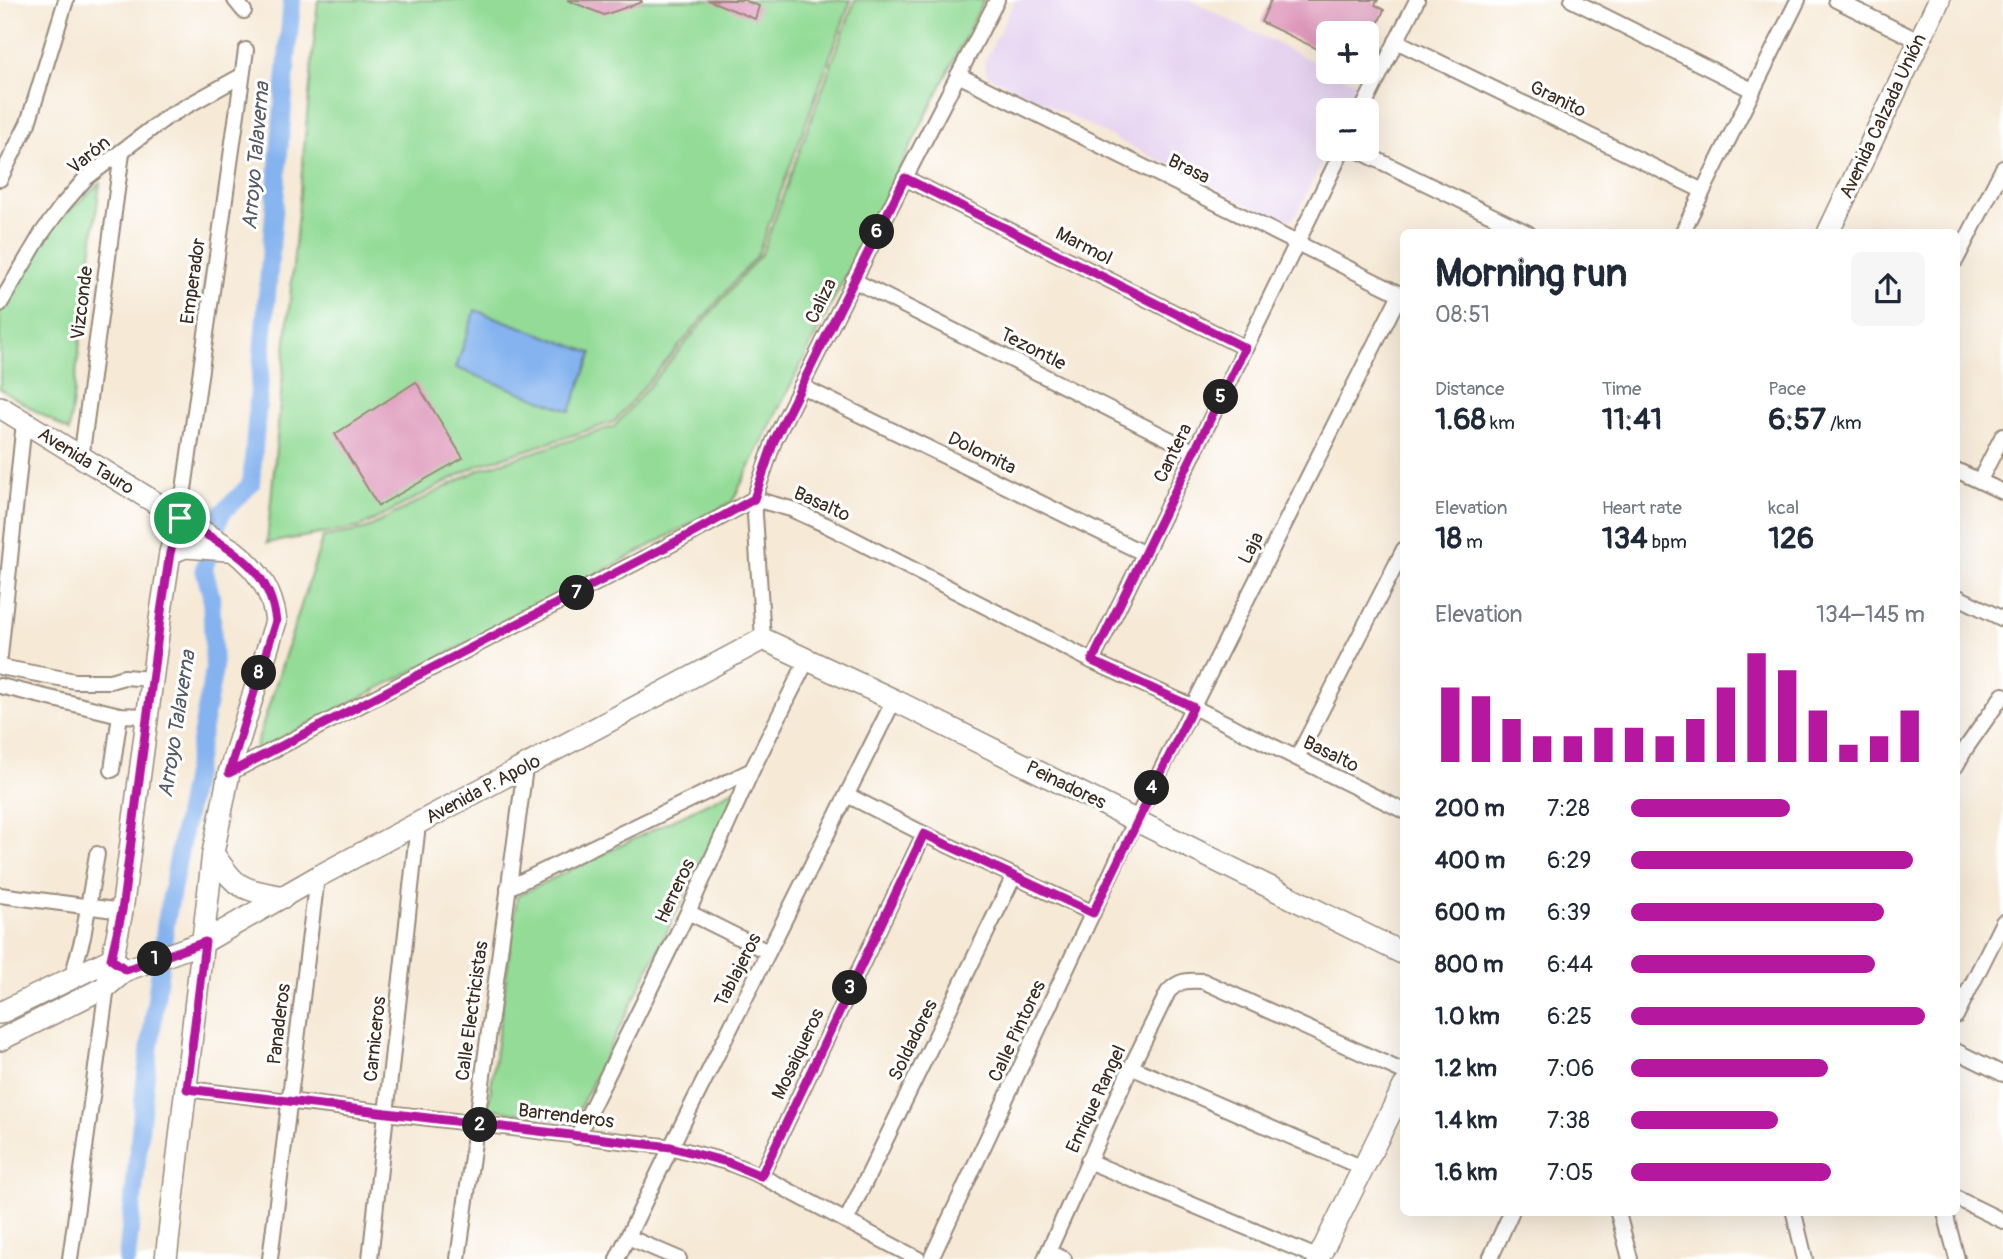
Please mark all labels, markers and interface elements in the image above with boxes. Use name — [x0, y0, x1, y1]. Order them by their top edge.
map controls — [1316, 21, 1379, 161]
button: + — [1316, 21, 1379, 84]
street label: Avenida Calzada Unión — [1834, 30, 1932, 202]
street label: Granito — [1526, 75, 1590, 123]
water label: Arroyo Talaverna — [236, 80, 276, 231]
button: − — [1316, 98, 1379, 161]
street label: Varón — [63, 131, 115, 179]
street label: Brasa — [1164, 149, 1214, 189]
pin: 6 — [860, 215, 894, 250]
text: 6 — [871, 219, 882, 243]
street label: Marmol — [1051, 221, 1117, 271]
street label: Emperador — [175, 236, 211, 326]
text: Morning run — [1435, 250, 1627, 298]
button: share — [1851, 252, 1925, 326]
street label: Vizconde — [66, 264, 98, 341]
street label: Caliza — [800, 274, 842, 327]
text: 08:51 — [1435, 300, 1490, 329]
street label: Tezontle — [996, 322, 1071, 376]
text: Distance — [1435, 377, 1504, 401]
text: Time — [1602, 377, 1641, 401]
text: Pace — [1768, 377, 1806, 401]
pin: 5 — [1204, 380, 1238, 414]
text: 5 — [1215, 384, 1226, 408]
text: 1.68 — [1435, 401, 1486, 438]
text: 11:41 — [1602, 401, 1662, 438]
text: 6:57 — [1768, 401, 1826, 438]
text: km — [1486, 411, 1515, 435]
text: /km — [1826, 411, 1862, 435]
street label: Cantera — [1148, 419, 1198, 487]
street label: Avenida Tauro — [33, 422, 139, 500]
street label: Dolomita — [944, 426, 1020, 480]
street label: Basalto — [790, 481, 854, 527]
pin — [150, 488, 210, 548]
text: Elevation — [1435, 496, 1507, 520]
text: Heart rate — [1602, 496, 1682, 520]
text: kcal — [1768, 496, 1799, 520]
icon: arrive — [161, 499, 199, 537]
text: 18 — [1435, 520, 1462, 557]
text: 134 — [1602, 520, 1648, 557]
text: 126 — [1768, 520, 1814, 557]
street label: Laja — [1233, 528, 1269, 568]
text: m — [1462, 530, 1483, 554]
text: bpm — [1648, 530, 1687, 554]
pin: 7 — [560, 576, 594, 610]
text: 7 — [571, 580, 582, 604]
text: Elevation — [1435, 600, 1523, 629]
text: 134–145 m — [1816, 600, 1925, 629]
water label: Arroyo Talaverna — [152, 648, 202, 799]
pin: 8 — [242, 656, 276, 690]
text: 8 — [254, 660, 263, 684]
street label: Basalto — [1299, 730, 1363, 778]
street label: Avenida P. Apolo — [422, 749, 544, 829]
street label: Peinadores — [1022, 755, 1110, 815]
pin: 4 — [1134, 770, 1170, 806]
text: 4 — [1146, 775, 1157, 799]
text: 200 m — [1435, 794, 1505, 823]
text: 7:28 — [1547, 794, 1590, 823]
text: 400 m — [1435, 846, 1505, 875]
text: 6:29 — [1547, 846, 1591, 875]
street label: Herreros — [650, 855, 701, 927]
text: 600 m — [1435, 898, 1505, 927]
text: 6:39 — [1547, 898, 1591, 927]
street label: Tablajeros — [709, 929, 767, 1011]
street label: Calle Electricistas — [450, 939, 494, 1082]
pin: 1 — [138, 942, 172, 976]
text: 1 — [151, 946, 158, 970]
text: 800 m — [1435, 950, 1503, 979]
text: 6:44 — [1547, 950, 1593, 979]
pin: 3 — [832, 970, 868, 1006]
text: 3 — [844, 975, 855, 999]
street label: Calle Pintores — [983, 976, 1051, 1086]
street label: Panaderos — [262, 982, 296, 1066]
street label: Carniceros — [359, 995, 391, 1083]
street label: Soldadores — [883, 995, 943, 1085]
text: 1.0 km — [1435, 1002, 1500, 1031]
text: 6:25 — [1547, 1002, 1592, 1031]
street label: Mosaiqueros — [767, 1004, 830, 1103]
street label: Enrique Rangel — [1061, 1041, 1131, 1157]
text: 1.2 km — [1435, 1054, 1497, 1083]
text: 7:06 — [1547, 1054, 1594, 1083]
street label: Barrenderos — [517, 1098, 616, 1134]
text: 1.4 km — [1435, 1106, 1497, 1135]
text: 7:38 — [1547, 1106, 1590, 1135]
pin: 2 — [462, 1108, 498, 1142]
text: 2 — [474, 1112, 485, 1136]
text: 1.6 km — [1435, 1158, 1497, 1187]
text: 7:05 — [1547, 1158, 1593, 1187]

